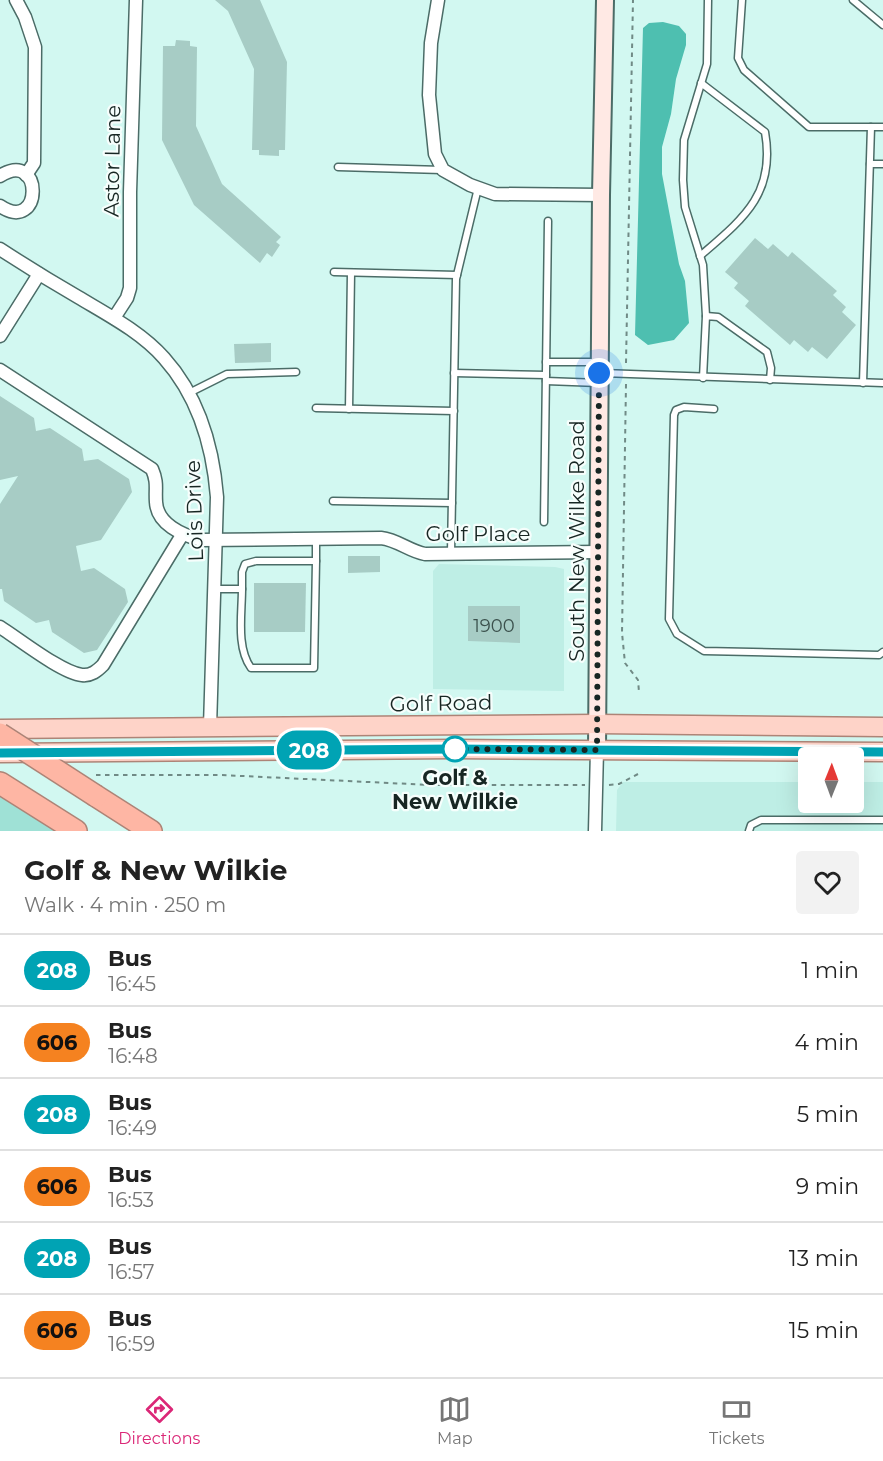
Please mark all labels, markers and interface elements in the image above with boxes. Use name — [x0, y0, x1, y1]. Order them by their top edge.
street label: Astor Lane — [99, 105, 125, 217]
your location — [584, 358, 614, 388]
street label: South New Wilke Road — [564, 420, 589, 662]
street label: Lois Drive — [180, 460, 208, 562]
street label: Golf Place — [425, 521, 531, 546]
house number: 1900 — [473, 615, 515, 637]
street label: Golf Road — [390, 690, 492, 716]
line badge: 208 — [274, 730, 344, 770]
marker: Golf & New Wilkie — [442, 736, 468, 762]
text: 208 — [289, 738, 329, 763]
north arrow — [798, 747, 864, 813]
map controls — [798, 747, 864, 813]
place label: Golf & New Wilkie — [392, 765, 518, 814]
button: heart — [796, 851, 859, 914]
text: Golf & New Wilkie — [24, 853, 287, 887]
text: Walk · 4 min · 250 m — [24, 893, 226, 917]
text: Bus — [108, 945, 152, 972]
text: 1 min — [801, 957, 859, 984]
text: 208 — [37, 958, 77, 983]
text: 16:45 — [108, 972, 156, 996]
text: Bus — [108, 1017, 152, 1044]
text: 4 min — [795, 1029, 859, 1056]
text: 606 — [36, 1030, 78, 1055]
text: 16:48 — [108, 1044, 158, 1068]
text: Bus — [108, 1089, 152, 1116]
text: 5 min — [797, 1101, 859, 1128]
text: 208 — [37, 1102, 77, 1127]
text: 16:49 — [108, 1116, 157, 1140]
text: Bus — [108, 1161, 152, 1188]
text: 9 min — [796, 1173, 859, 1200]
text: 606 — [36, 1174, 78, 1199]
text: 16:53 — [108, 1188, 154, 1212]
text: Bus — [108, 1233, 152, 1260]
text: 13 min — [789, 1245, 859, 1272]
text: 208 — [37, 1246, 77, 1271]
text: 16:57 — [108, 1260, 154, 1284]
text: Bus — [108, 1305, 152, 1332]
text: 15 min — [789, 1317, 859, 1344]
text: 606 — [36, 1318, 78, 1343]
text: 16:59 — [108, 1332, 155, 1356]
tab: Directions — [118, 1393, 200, 1448]
tab: Map — [437, 1393, 472, 1448]
tab: Tickets — [709, 1393, 765, 1448]

